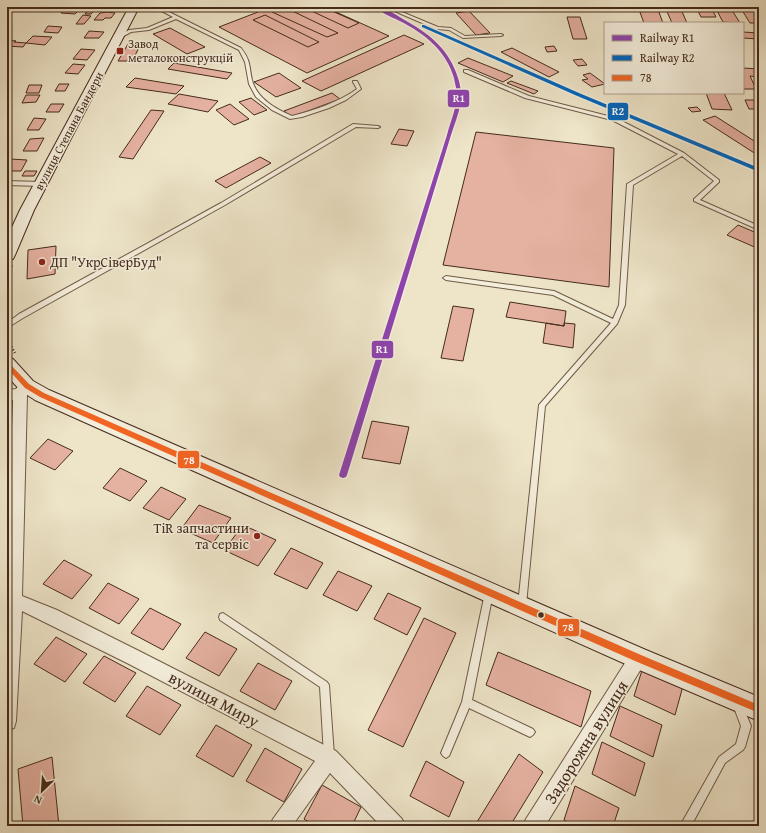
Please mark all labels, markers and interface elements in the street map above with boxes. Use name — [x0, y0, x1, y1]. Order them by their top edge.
legend — [604, 22, 744, 94]
text: Railway R1 — [640, 29, 695, 46]
place label: Завод металоконструкцій — [128, 35, 233, 66]
marker: Завод металоконструкцій — [115, 46, 125, 56]
text: Railway R2 — [640, 49, 695, 66]
street label: вулиця Степана Бандери — [30, 68, 107, 193]
text: 78 — [640, 69, 652, 86]
line badge: R1 — [447, 89, 470, 108]
text: R1 — [453, 90, 466, 106]
line badge: R2 — [607, 102, 629, 121]
text: R2 — [612, 103, 625, 119]
place label: ДП "УкрСіверБуд" — [49, 252, 162, 272]
marker: ДП "УкрСіверБуд" — [37, 257, 47, 267]
line badge: R1 — [371, 340, 394, 359]
text: R1 — [376, 341, 389, 357]
line badge: 78 — [177, 450, 200, 469]
text: 78 — [183, 452, 195, 468]
place label: TiR запчастини та сервіс — [154, 518, 249, 554]
marker: TiR запчастини та сервіс — [252, 531, 262, 541]
unlabelled marker — [536, 610, 546, 620]
line badge: 78 — [557, 618, 580, 637]
text: 78 — [562, 619, 574, 635]
street label: вулиця Миру — [164, 664, 264, 733]
street label: Задорожна вулиця — [537, 675, 634, 808]
north arrow — [22, 771, 62, 811]
text: N — [30, 791, 44, 809]

